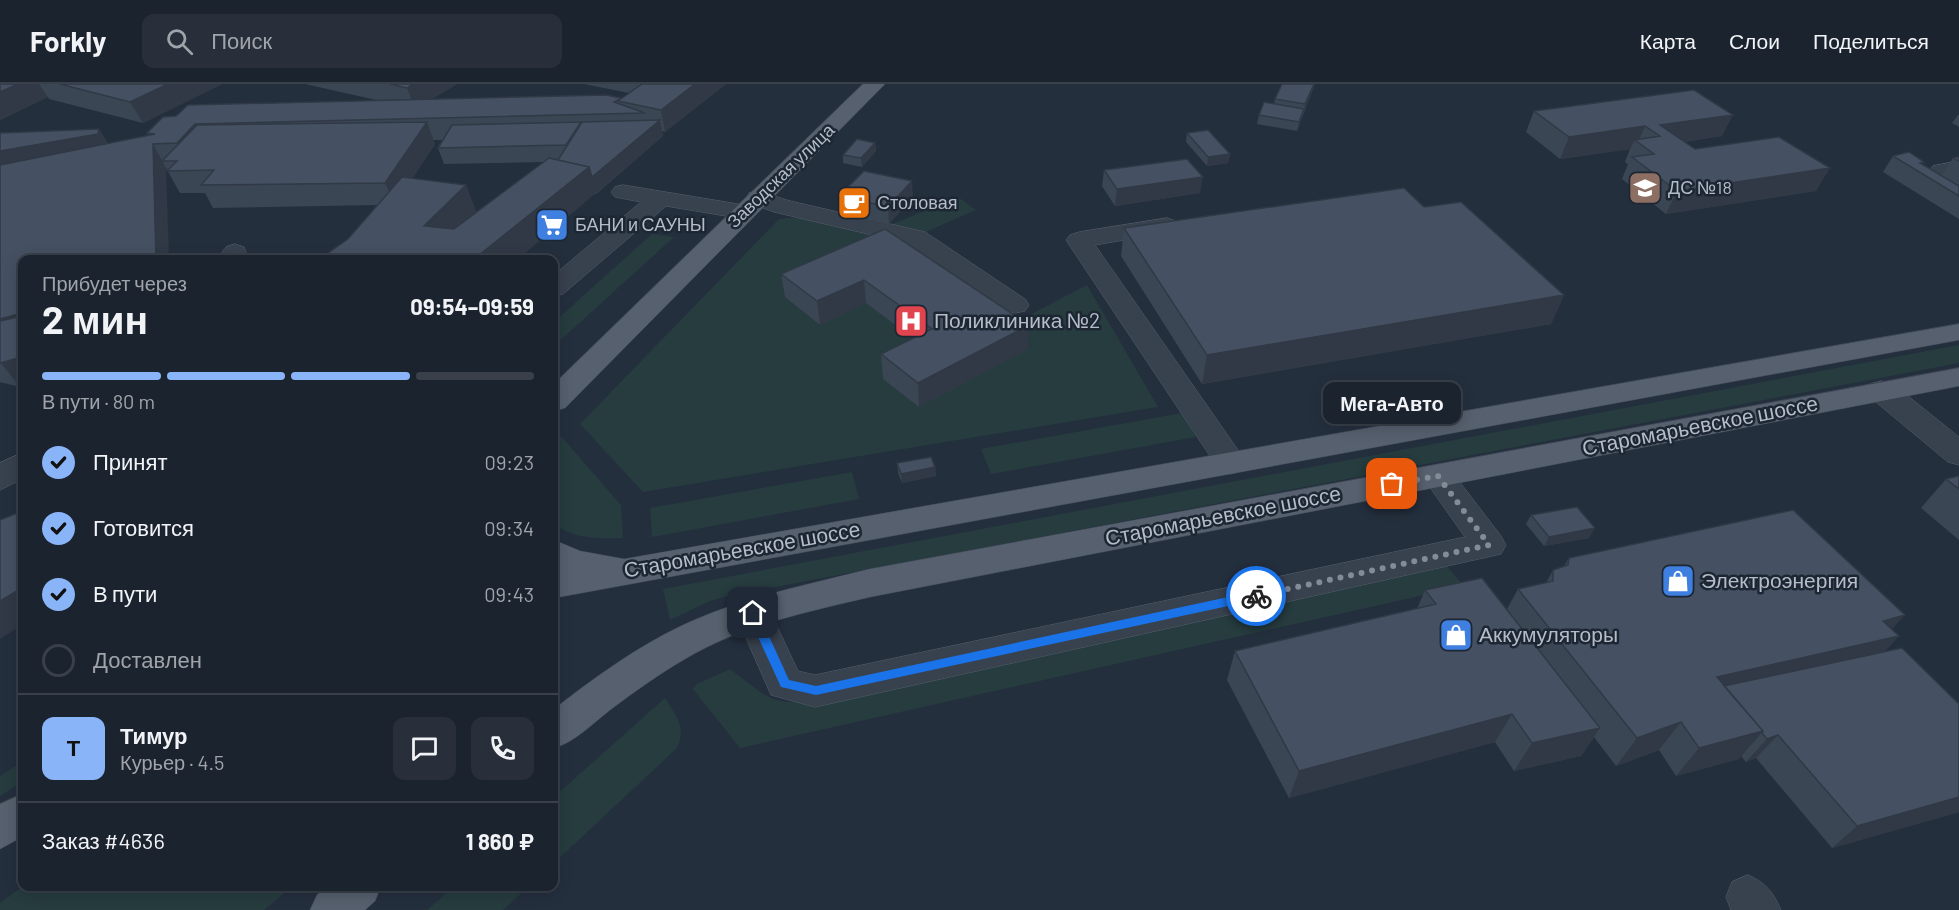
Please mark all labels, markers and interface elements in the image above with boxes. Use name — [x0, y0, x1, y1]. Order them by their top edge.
search box — [142, 14, 562, 68]
text: Forkly — [30, 24, 106, 58]
icon: search — [163, 25, 196, 58]
text: Поиск — [211, 27, 272, 53]
text: Карта — [1640, 28, 1696, 53]
text: Слои — [1729, 28, 1780, 53]
text: Поделиться — [1813, 28, 1929, 53]
street label: Заводская улица — [722, 118, 839, 232]
school or university icon: ДС №18 — [1627, 170, 1663, 206]
place label: ДС №18 — [1668, 176, 1732, 198]
cafe icon: Столовая — [836, 185, 872, 221]
place label: Столовая — [877, 191, 958, 213]
supermarket icon: БАНИ и САУНЫ — [534, 207, 570, 243]
place label: БАНИ и САУНЫ — [575, 213, 706, 235]
text: Прибудет через — [42, 271, 187, 295]
text: 09:54–09:59 — [410, 293, 534, 319]
text: 2 мин — [42, 295, 148, 342]
hospital icon: Поликлиника №2 — [893, 303, 929, 339]
place label: Поликлиника №2 — [934, 307, 1100, 332]
callout: Мега-Авто — [1323, 382, 1461, 424]
text: В пути · 80 m — [42, 389, 155, 413]
street label: Старомарьевское шоссе — [1580, 389, 1820, 460]
text: Мега-Авто — [1340, 391, 1444, 415]
icon: check — [42, 446, 75, 479]
text: Принят — [93, 448, 167, 474]
text: 09:23 — [485, 450, 534, 474]
pin — [1366, 458, 1417, 509]
icon: bag — [1375, 467, 1408, 500]
street label: Старомарьевское шоссе — [1103, 479, 1343, 550]
icon: check — [42, 512, 75, 545]
text: Готовится — [93, 514, 194, 540]
street label: Старомарьевское шоссе — [622, 515, 862, 582]
text: 09:34 — [484, 516, 534, 540]
shop icon: Электроэнергия — [1660, 563, 1696, 599]
courier — [1226, 566, 1286, 626]
place label: Электроэнергия — [1701, 567, 1858, 592]
icon: check — [42, 578, 75, 611]
text: В пути — [93, 580, 157, 606]
icon: bike — [1240, 580, 1273, 613]
text: 09:43 — [484, 582, 534, 606]
pin — [727, 587, 778, 638]
icon: home — [736, 596, 769, 629]
shop icon: Аккумуляторы — [1438, 617, 1474, 653]
place label: Аккумуляторы — [1479, 621, 1618, 646]
text: Доставлен — [93, 646, 202, 672]
button: chat — [393, 717, 456, 780]
button: phone — [471, 717, 534, 780]
text: Тимур — [120, 722, 188, 748]
text: Т — [67, 734, 80, 760]
text: Курьер · 4.5 — [120, 750, 224, 774]
text: Заказ #4636 — [42, 827, 165, 853]
text: 1 860 ₽ — [466, 828, 534, 854]

